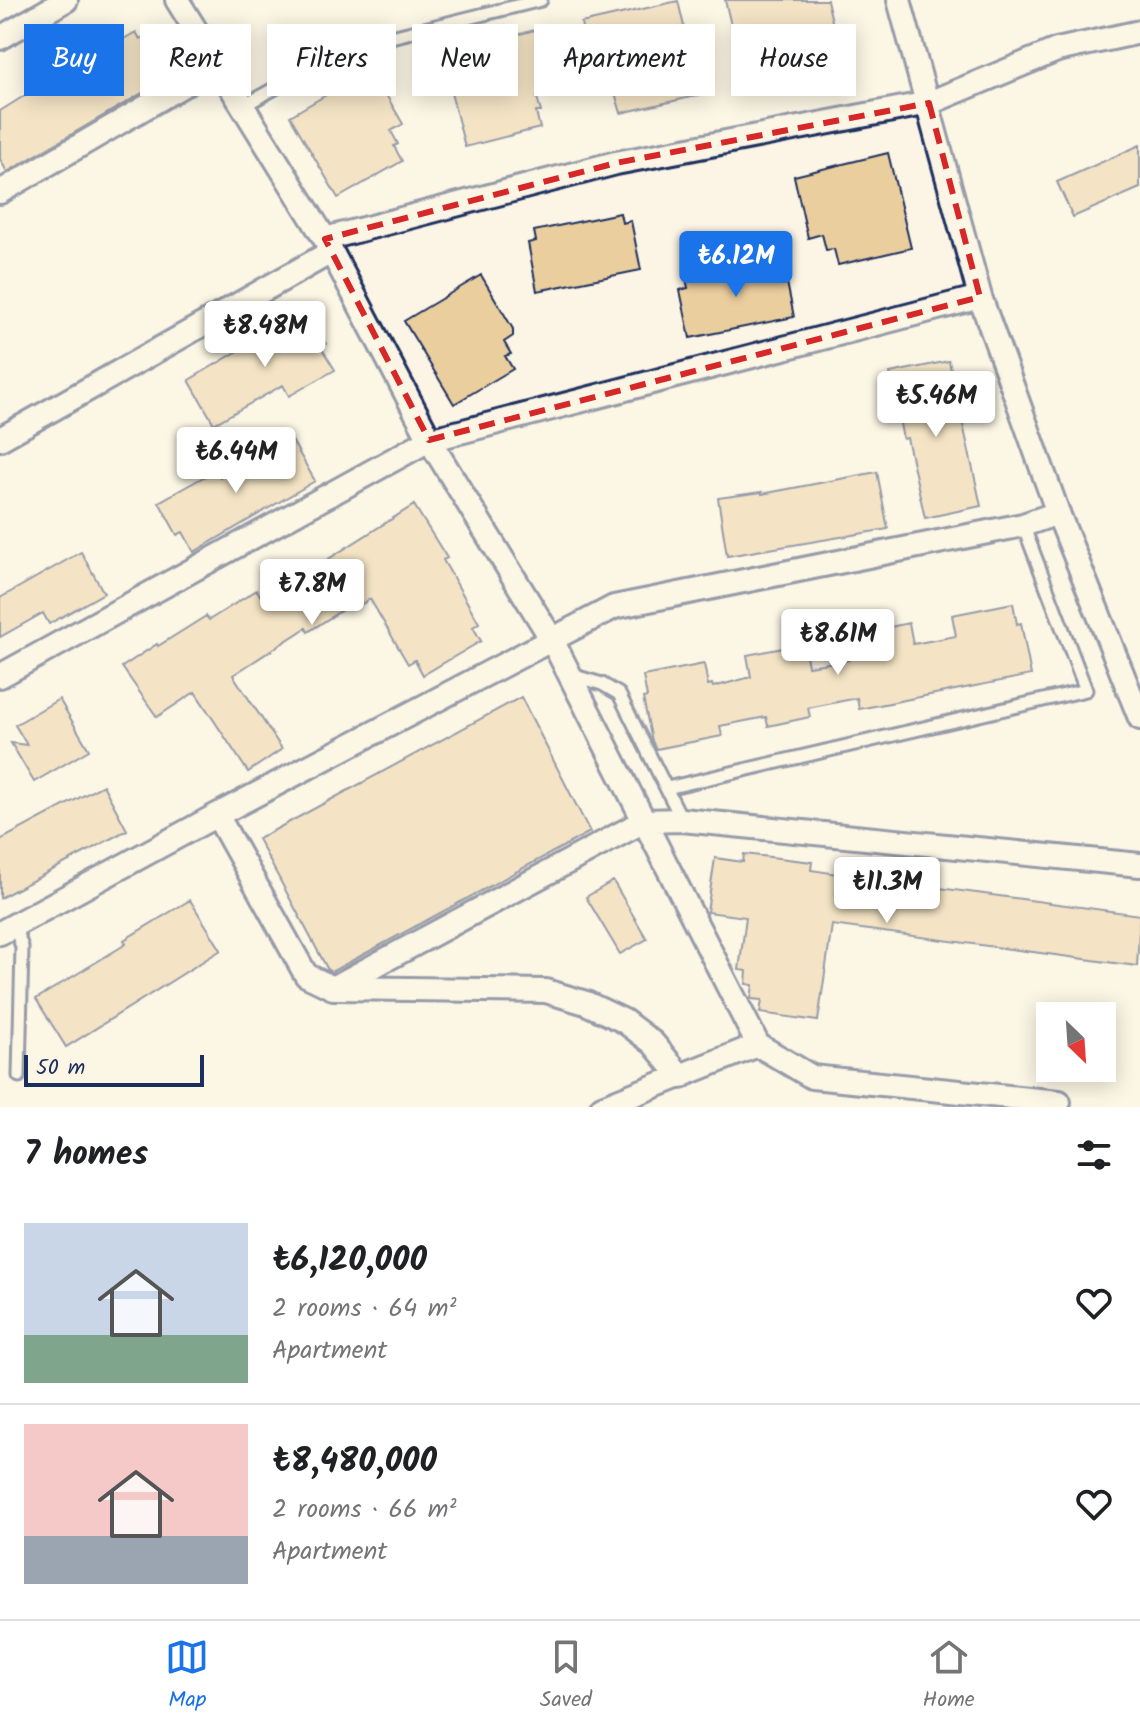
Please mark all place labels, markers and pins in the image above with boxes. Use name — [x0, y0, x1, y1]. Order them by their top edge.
pin: ₺6.12M — [671, 231, 801, 299]
pin: ₺8.48M — [200, 301, 330, 369]
pin: ₺5.46M — [871, 371, 1001, 439]
pin: ₺6.44M — [171, 427, 301, 495]
pin: ₺7.8M — [256, 559, 368, 627]
pin: ₺8.61M — [773, 609, 903, 677]
pin: ₺11.3M — [822, 857, 952, 925]

